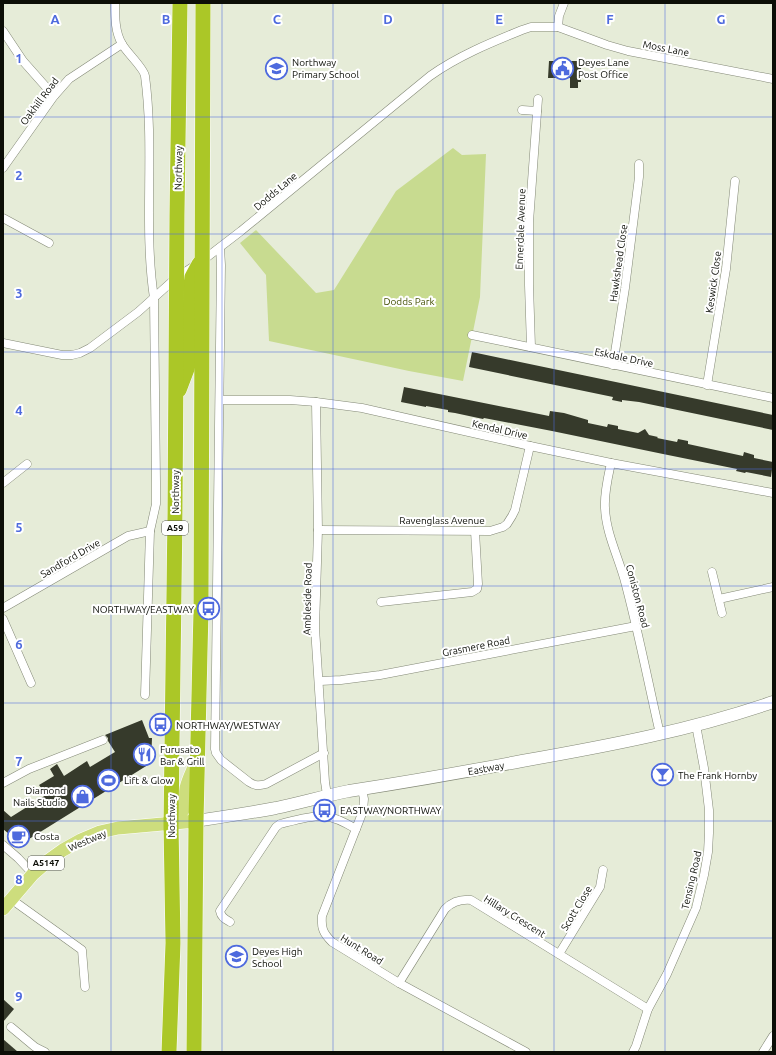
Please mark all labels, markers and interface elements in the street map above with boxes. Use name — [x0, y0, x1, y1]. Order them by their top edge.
text: A — [50, 12, 60, 26]
text: B — [162, 12, 171, 26]
text: C — [273, 12, 282, 26]
text: D — [383, 12, 393, 26]
text: E — [495, 12, 503, 26]
text: F — [606, 12, 614, 26]
text: G — [717, 12, 726, 26]
street label: Moss Lane — [642, 39, 690, 58]
text: 1 — [15, 51, 23, 65]
school or university icon: Northway Primary School — [264, 55, 290, 81]
public building icon: Deyes Lane Post Office — [549, 55, 575, 81]
place label: Northway Primary School — [292, 57, 359, 80]
place label: Deyes Lane Post Office — [578, 57, 629, 80]
street label: Oakhill Road — [18, 75, 61, 127]
street label: Northway — [173, 146, 184, 190]
text: 2 — [15, 168, 23, 182]
street label: Dodds Lane — [252, 170, 299, 213]
street label: Ennerdale Avenue — [514, 188, 527, 270]
street label: Hawkshead Close — [608, 224, 629, 303]
street label: Keswick Close — [704, 250, 723, 314]
text: 3 — [15, 286, 23, 300]
park label: Dodds Park — [383, 296, 435, 307]
street label: Eskdale Drive — [593, 346, 654, 369]
text: 4 — [15, 403, 23, 417]
street label: Kendal Drive — [471, 418, 529, 441]
street label: Northway — [170, 470, 181, 514]
street label: Ravenglass Avenue — [399, 515, 485, 526]
text: 5 — [15, 520, 23, 534]
road number: A59 — [162, 521, 188, 535]
street label: Sandford Drive — [38, 537, 102, 580]
street label: Ambleside Road — [301, 562, 314, 635]
street label: Coniston Road — [624, 563, 651, 629]
bus stop icon: NORTHWAY/EASTWAY — [196, 596, 222, 622]
place label: NORTHWAY/EASTWAY — [93, 604, 194, 615]
street label: Grasmere Road — [441, 635, 511, 658]
text: 6 — [15, 637, 23, 651]
bus stop icon: NORTHWAY/WESTWAY — [147, 712, 173, 738]
place label: NORTHWAY/WESTWAY — [176, 720, 280, 731]
restaurant icon: Furusato Bar & Grill — [132, 742, 158, 768]
place label: Furusato Bar & Grill — [160, 744, 205, 767]
text: 7 — [15, 754, 23, 768]
street label: Eastway — [467, 760, 505, 777]
bar icon: The Frank Hornby — [650, 762, 676, 788]
sports icon: Lift & Glow — [96, 767, 122, 793]
place label: The Frank Hornby — [678, 770, 757, 781]
place label: Lift & Glow — [124, 775, 173, 786]
shop icon: Diamond Nails Studio — [69, 783, 95, 809]
place label: Diamond Nails Studio — [13, 785, 66, 808]
street label: Northway — [166, 794, 177, 838]
bus stop icon: EASTWAY/NORTHWAY — [312, 797, 338, 823]
place label: EASTWAY/NORTHWAY — [340, 805, 442, 816]
cafe icon: Costa — [6, 823, 32, 849]
street label: Westway — [66, 827, 108, 853]
place label: Costa — [34, 831, 59, 842]
street label: Tensing Road — [679, 850, 704, 911]
road number: A5147 — [28, 856, 64, 870]
text: 8 — [15, 872, 23, 886]
street label: Scott Close — [559, 884, 594, 933]
street label: Hillary Crescent — [482, 893, 548, 940]
street label: Hunt Road — [339, 932, 385, 967]
school or university icon: Deyes High School — [224, 944, 250, 970]
place label: Deyes High School — [252, 946, 302, 969]
text: 9 — [15, 989, 23, 1003]

